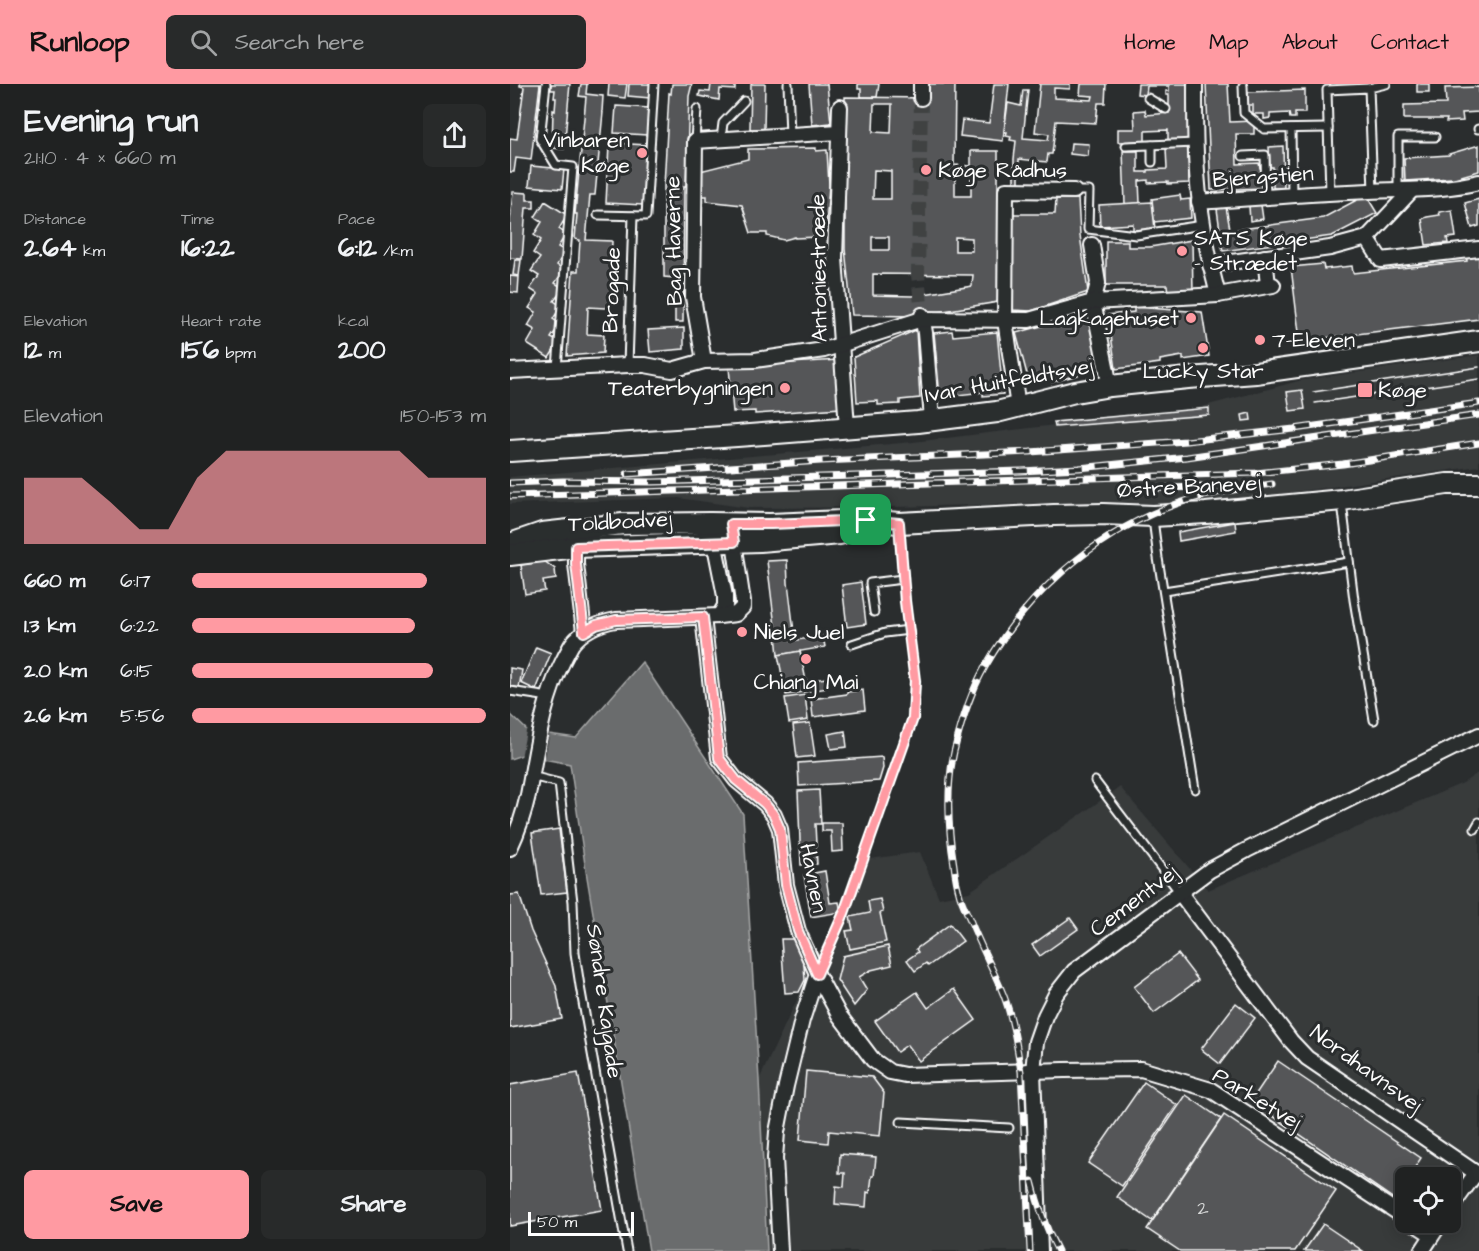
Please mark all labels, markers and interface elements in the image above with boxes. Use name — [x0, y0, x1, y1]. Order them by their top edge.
search box — [166, 15, 586, 69]
text: Runloop — [30, 23, 130, 62]
icon: search — [187, 26, 220, 59]
text: Search here — [235, 27, 365, 58]
text: Home — [1124, 28, 1176, 57]
text: Map — [1209, 28, 1249, 57]
text: About — [1282, 28, 1338, 57]
text: Contact — [1371, 28, 1449, 57]
text: Evening run — [24, 98, 198, 144]
button: share — [423, 104, 486, 167]
place label: Vinbaren Køge — [543, 125, 630, 182]
text: 21:10 · 4 × 660 m — [24, 144, 176, 172]
marker: Vinbaren Køge — [635, 146, 649, 160]
place label: Køge Rådhus — [938, 155, 1067, 187]
street label: Bjergstien — [1211, 158, 1315, 197]
marker: Køge Rådhus — [919, 163, 933, 177]
street label: Bag Haverne — [657, 176, 692, 306]
street label: Antoniestræde — [802, 194, 836, 342]
text: Distance — [24, 208, 86, 230]
text: Time — [181, 208, 215, 230]
text: Pace — [338, 208, 375, 230]
place label: SATS Køge - Strædet — [1194, 223, 1308, 279]
text: 2.64 — [24, 230, 77, 266]
text: 16:22 — [181, 230, 235, 266]
text: 6:12 — [338, 230, 377, 266]
text: km — [77, 240, 105, 262]
text: /km — [377, 240, 413, 262]
marker: SATS Køge - Strædet — [1175, 244, 1189, 258]
street label: Brogade — [595, 246, 630, 333]
place label: Lagkagehuset — [1039, 303, 1179, 335]
text: Elevation — [24, 310, 87, 332]
text: Heart rate — [181, 310, 261, 332]
text: kcal — [338, 310, 369, 332]
marker: Lagkagehuset — [1184, 311, 1198, 325]
place label: 7-Eleven — [1272, 325, 1355, 356]
text: 12 — [24, 332, 42, 368]
text: 156 — [181, 332, 219, 368]
text: 200 — [338, 332, 386, 368]
marker: 7-Eleven — [1253, 333, 1267, 347]
marker: Lucky Star — [1196, 341, 1210, 355]
text: m — [42, 342, 61, 364]
text: bpm — [219, 342, 256, 364]
street label: Ivar Huitfeldtsvej — [922, 351, 1096, 411]
place label: Lucky Star — [1142, 356, 1264, 388]
place label: Teaterbygningen — [608, 373, 773, 405]
place label: Køge — [1378, 375, 1427, 407]
marker: Teaterbygningen — [778, 381, 792, 395]
marker: Køge — [1356, 381, 1374, 399]
text: Elevation — [24, 402, 103, 430]
text: 150–153 m — [400, 402, 486, 430]
street label: Østre Banevej — [1116, 468, 1262, 506]
pin — [840, 494, 891, 545]
icon: arrive — [849, 503, 882, 536]
street label: Toldbodvej — [567, 504, 673, 540]
text: 660 m — [24, 567, 85, 595]
text: 6:17 — [120, 567, 151, 595]
text: 1.3 km — [24, 612, 75, 640]
text: 6:22 — [120, 612, 159, 640]
place label: Niels Juel — [754, 617, 845, 648]
marker: Niels Juel — [735, 625, 749, 639]
marker: Chiang Mai — [799, 652, 813, 666]
text: 2.0 km — [24, 657, 87, 685]
text: 6:15 — [120, 657, 153, 685]
place label: Chiang Mai — [754, 667, 858, 699]
text: 2.6 km — [24, 702, 87, 730]
text: 5:56 — [120, 702, 164, 730]
street label: Havnen — [791, 841, 835, 915]
street label: Cementvej — [1083, 857, 1185, 945]
street label: Søndre Kajgade — [577, 922, 630, 1081]
street label: Nordhavnsvej — [1303, 1018, 1429, 1120]
street label: Parketvej — [1207, 1060, 1307, 1138]
map controls — [1395, 1167, 1461, 1233]
button: locate — [1395, 1167, 1461, 1233]
button: Save — [24, 1170, 249, 1239]
button: Share — [261, 1170, 486, 1239]
house number: 2 — [1197, 1194, 1209, 1222]
scale bar — [528, 1209, 634, 1236]
text: 50 m — [537, 1211, 577, 1233]

